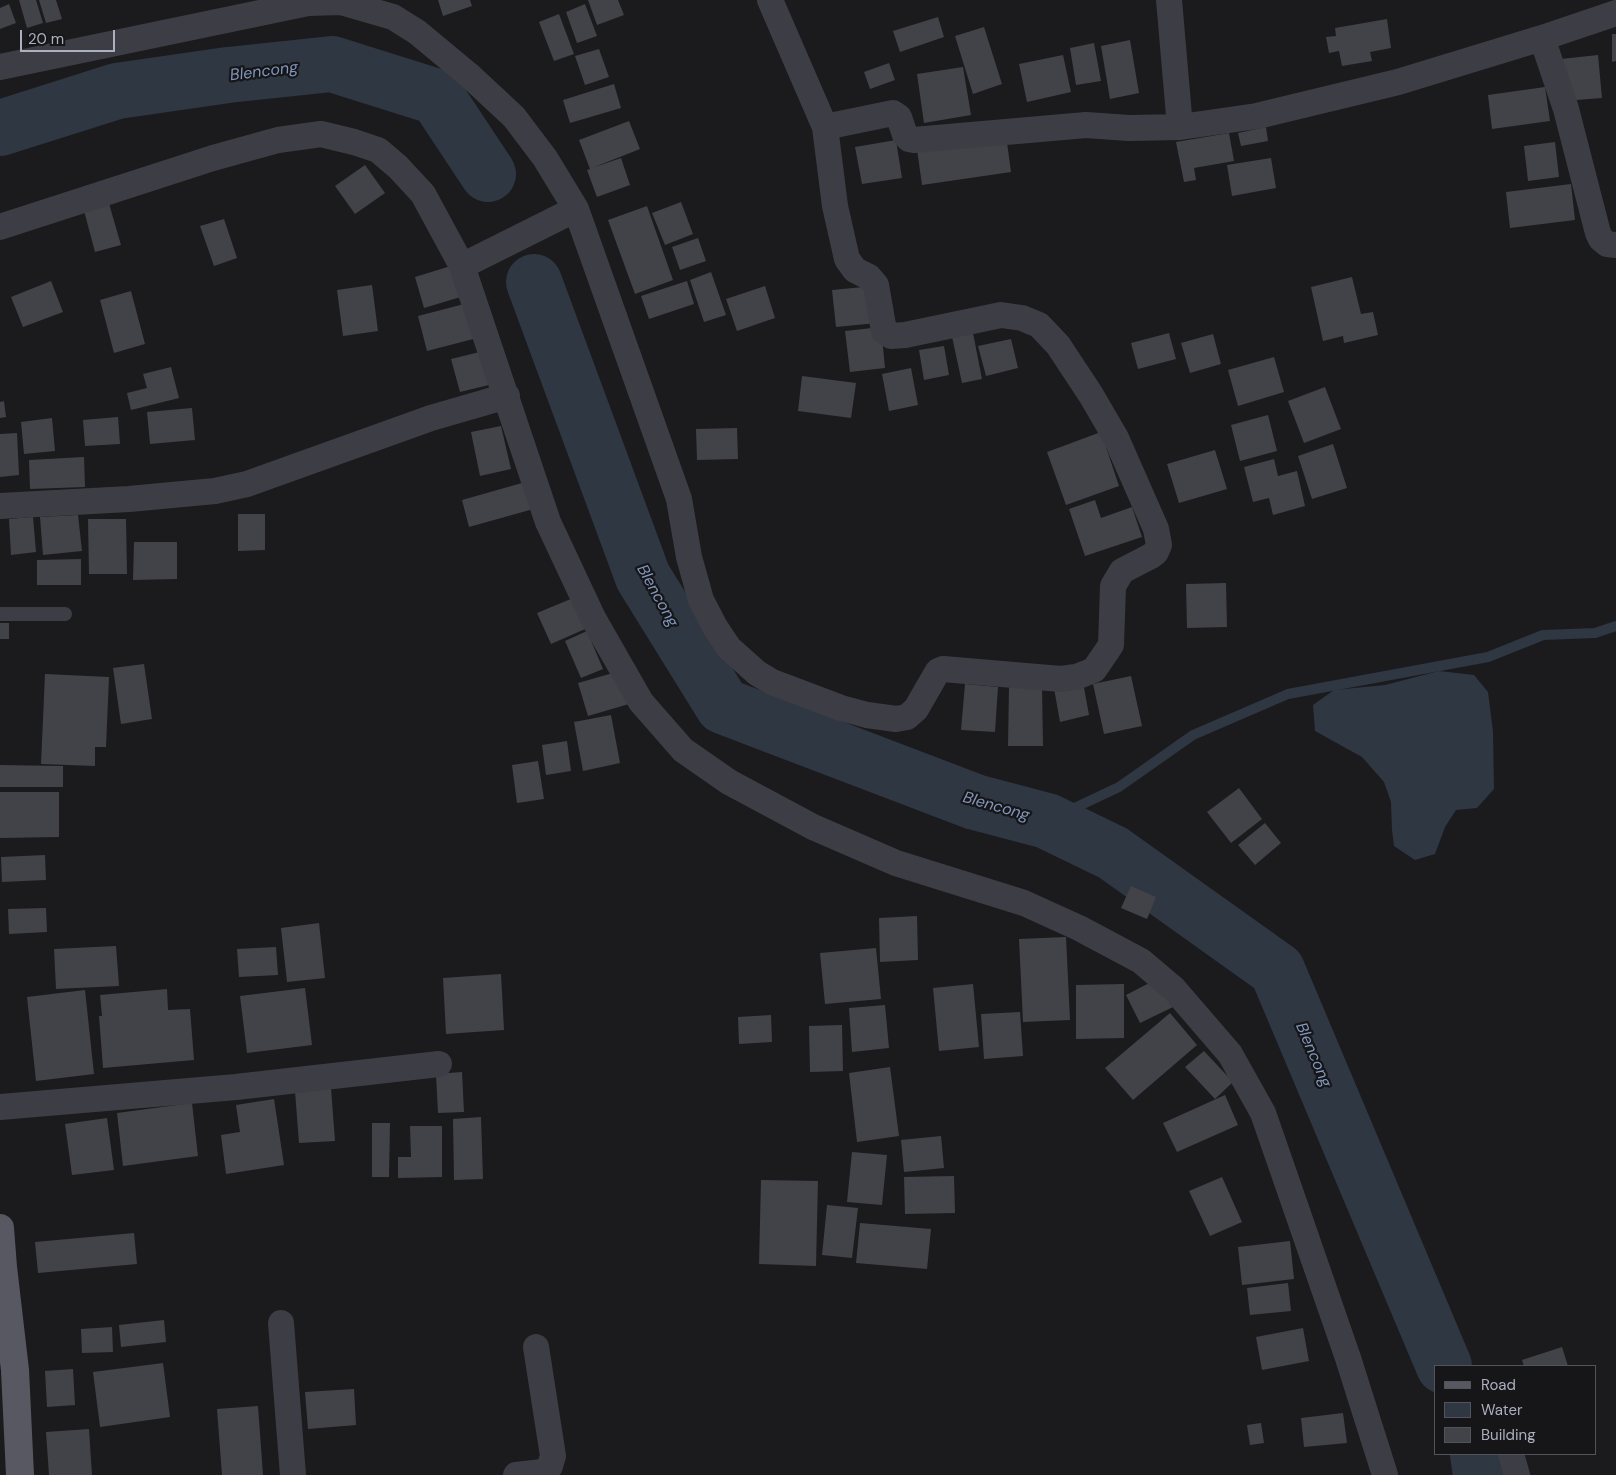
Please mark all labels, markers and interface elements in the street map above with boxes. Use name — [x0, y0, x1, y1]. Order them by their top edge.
scale bar — [22, 20, 118, 52]
text: 20 m — [28, 29, 64, 49]
water label: Blencong — [229, 58, 299, 86]
water label: Blencong — [632, 561, 682, 631]
water label: Blencong — [961, 788, 1031, 826]
water label: Blencong — [1291, 1020, 1335, 1090]
legend — [1434, 1365, 1596, 1455]
text: Road — [1481, 1375, 1516, 1395]
text: Water — [1481, 1400, 1522, 1420]
text: Building — [1481, 1425, 1536, 1445]

